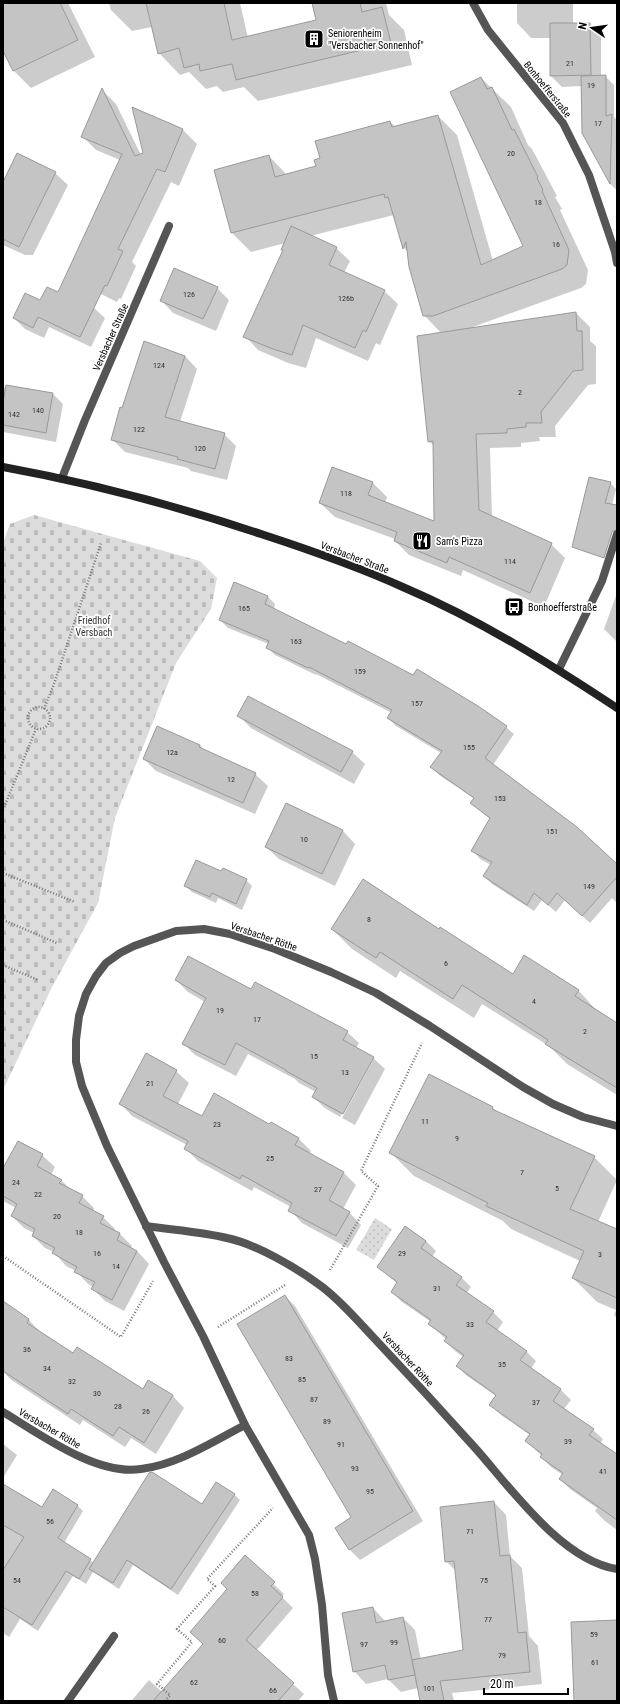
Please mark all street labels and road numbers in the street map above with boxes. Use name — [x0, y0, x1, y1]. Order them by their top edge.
street label: Bonhoefferstraße — [522, 59, 574, 120]
street label: Versbacher Straße — [91, 302, 130, 373]
street label: Versbacher Straße — [319, 539, 391, 576]
street label: Versbacher Röthe — [229, 920, 299, 953]
street label: Versbacher Röthe — [380, 1330, 436, 1389]
street label: Versbacher Röthe — [17, 1406, 83, 1451]

